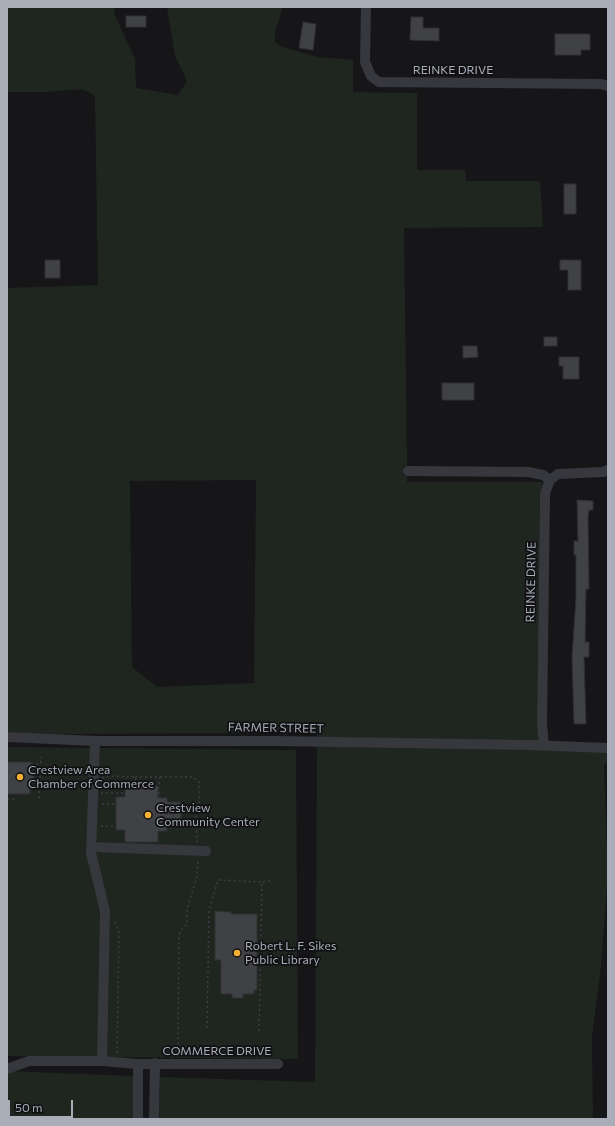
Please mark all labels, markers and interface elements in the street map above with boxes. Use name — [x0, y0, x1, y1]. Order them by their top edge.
street label: REINKE DRIVE — [413, 63, 493, 77]
street label: REINKE DRIVE — [523, 542, 539, 622]
street label: FARMER STREET — [228, 720, 324, 736]
place label: Crestview Area Chamber of Commerce — [28, 763, 154, 791]
marker: Crestview Area Chamber of Commerce — [15, 772, 25, 782]
place label: Crestview Community Center — [156, 801, 260, 829]
marker: Crestview Community Center — [143, 810, 153, 820]
place label: Robert L. F. Sikes Public Library — [245, 939, 336, 967]
marker: Robert L. F. Sikes Public Library — [232, 948, 242, 958]
street label: COMMERCE DRIVE — [163, 1044, 271, 1058]
scale bar — [10, 1092, 75, 1118]
text: 50 m — [15, 1100, 43, 1114]

